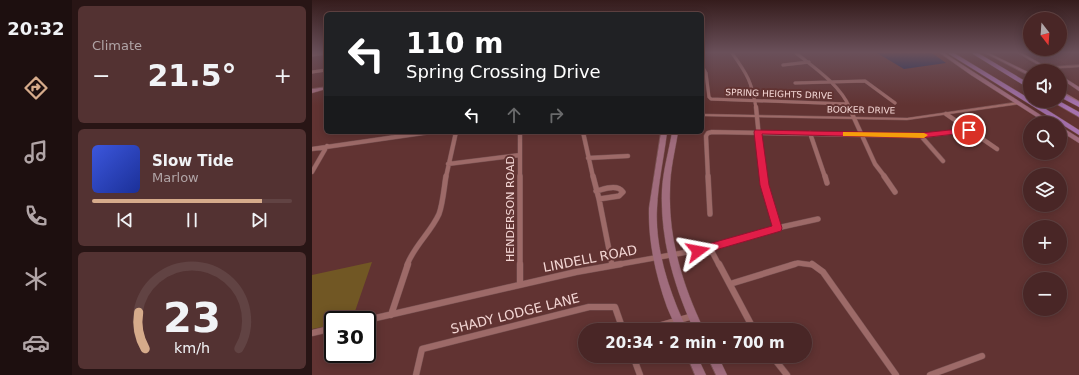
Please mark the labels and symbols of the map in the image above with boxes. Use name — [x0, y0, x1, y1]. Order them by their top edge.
north arrow — [1023, 12, 1067, 56]
street label: SPRING HEIGHTS DRIVE — [725, 87, 833, 101]
street label: BOOKER DRIVE — [827, 104, 896, 116]
pin — [952, 113, 986, 147]
street label: HENDERSON ROAD — [504, 156, 517, 262]
position arrow — [677, 230, 719, 272]
street label: LINDELL ROAD — [542, 242, 638, 275]
street label: SHADY LODGE LANE — [449, 290, 581, 337]
speed limit sign: 30 — [324, 311, 376, 363]

